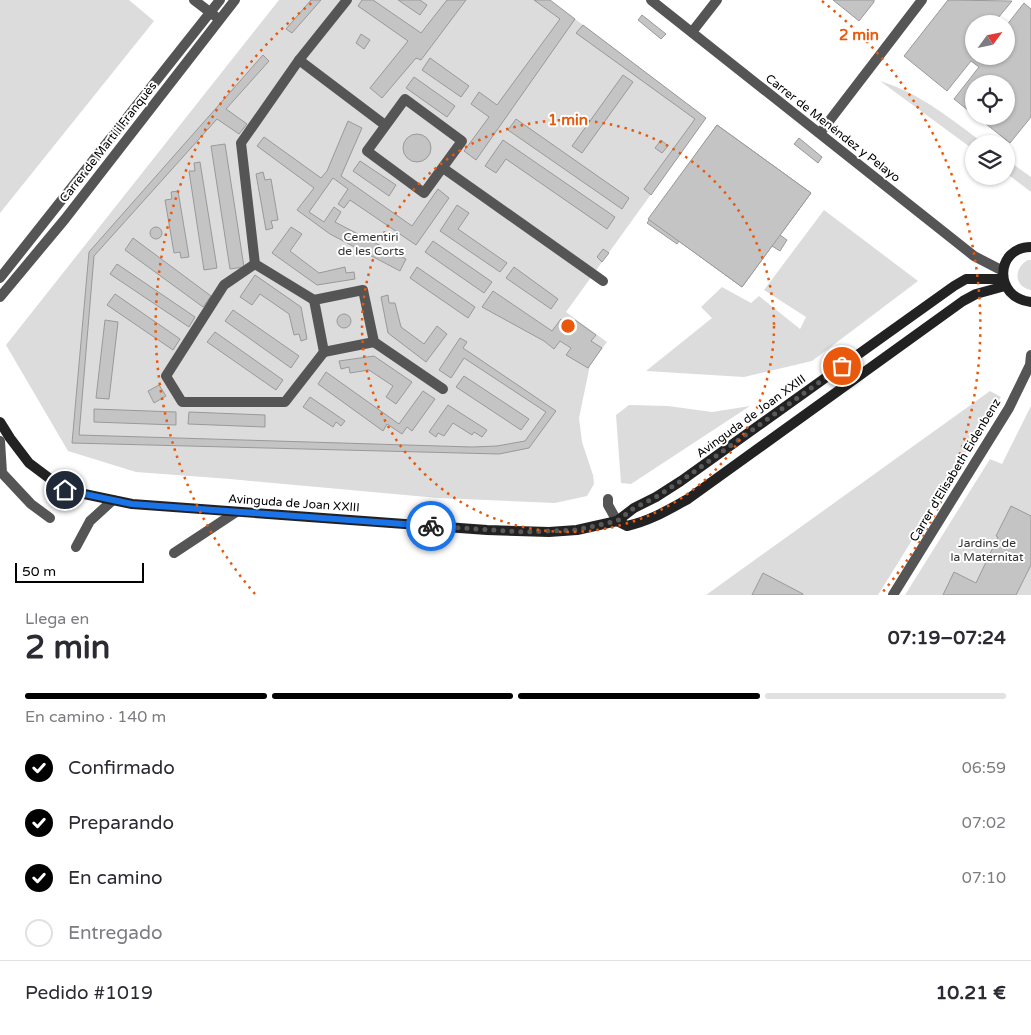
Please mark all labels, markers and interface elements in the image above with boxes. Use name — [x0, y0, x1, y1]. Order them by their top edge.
north arrow — [965, 15, 1015, 65]
map controls — [965, 15, 1015, 185]
text: 2 min — [839, 26, 879, 44]
street label: Carrer de Menéndez y Pelayo — [763, 71, 903, 185]
button: locate — [965, 75, 1015, 125]
street label: Carrer de Martí i Franquès — [57, 79, 159, 205]
text: 1 min — [548, 111, 588, 129]
button: layers — [965, 135, 1015, 185]
park label: Cementiri de les Corts — [338, 230, 405, 258]
centre of rings — [559, 317, 577, 335]
pin — [821, 345, 863, 387]
icon: bag — [828, 352, 856, 380]
street label: Avinguda de Joan XXIII — [694, 372, 808, 460]
street label: Carrer d'Elisabeth Eidenbenz — [907, 396, 1003, 544]
pin — [44, 469, 86, 511]
icon: home — [51, 476, 79, 504]
street label: Avinguda de Joan XXIII — [228, 491, 360, 515]
courier — [406, 501, 456, 551]
icon: bike — [417, 512, 445, 540]
park label: Jardins de la Maternitat — [951, 536, 1024, 564]
scale bar — [15, 560, 144, 583]
text: 50 m — [22, 563, 56, 580]
text: Llega en — [25, 609, 89, 629]
text: 07:19–07:24 — [888, 627, 1006, 649]
text: 2 min — [25, 629, 110, 667]
text: En camino · 140 m — [25, 707, 166, 727]
icon: check — [25, 754, 53, 782]
text: Confirmado — [68, 757, 175, 779]
text: 06:59 — [962, 758, 1006, 778]
icon: check — [25, 809, 53, 837]
text: Preparando — [68, 812, 174, 834]
text: 07:02 — [962, 813, 1006, 833]
icon: check — [25, 864, 53, 892]
text: En camino — [68, 867, 163, 889]
text: 07:10 — [962, 868, 1006, 888]
text: Entregado — [68, 922, 163, 944]
text: Pedido #1019 — [25, 982, 153, 1004]
text: 10.21 € — [935, 982, 1006, 1004]

